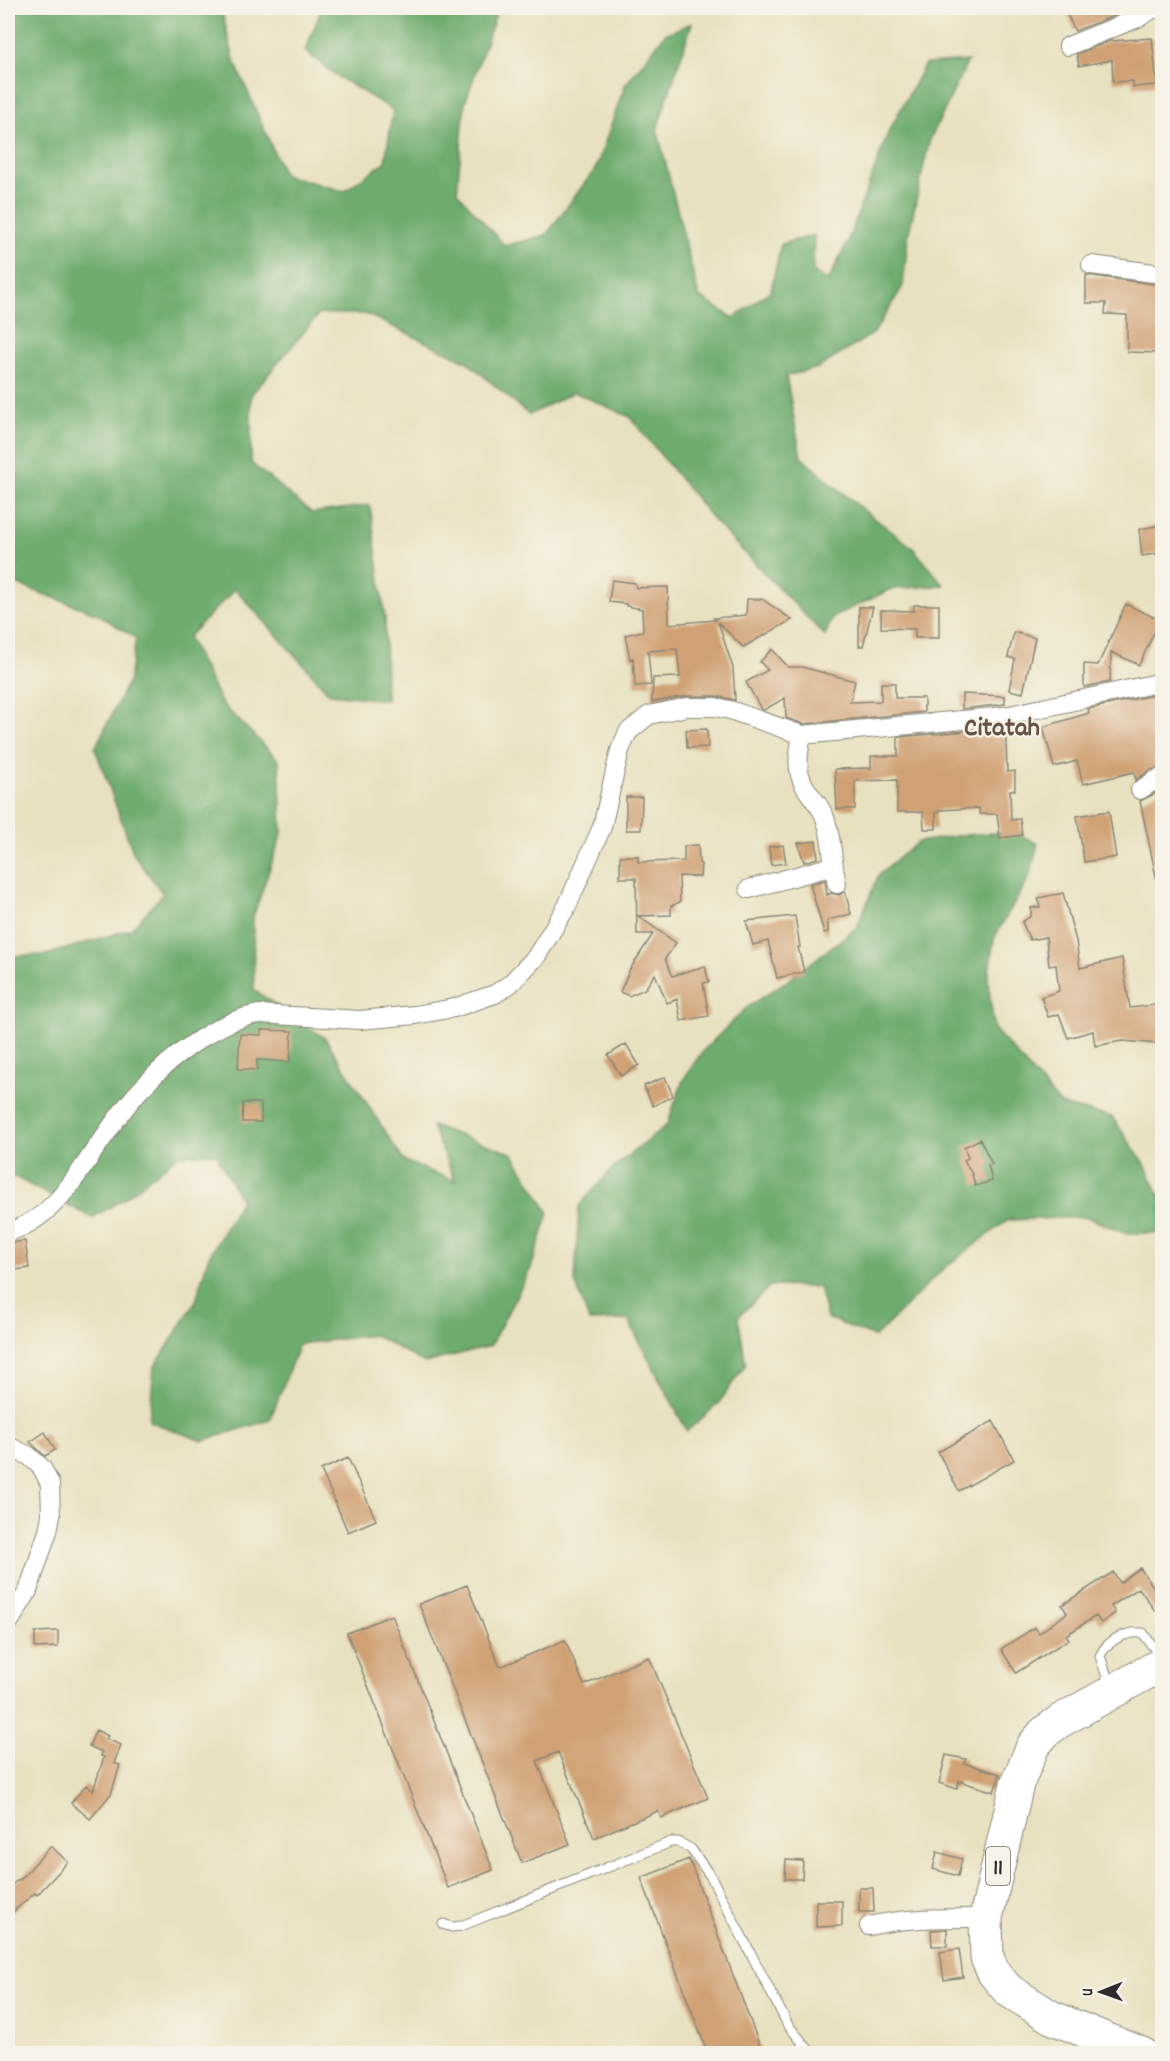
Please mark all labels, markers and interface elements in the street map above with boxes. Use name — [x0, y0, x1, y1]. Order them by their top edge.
district label: Citatah — [964, 710, 1040, 749]
road number: 11 — [986, 1847, 1010, 1885]
north arrow — [1071, 1962, 1131, 2022]
text: U — [1077, 1988, 1100, 1996]

